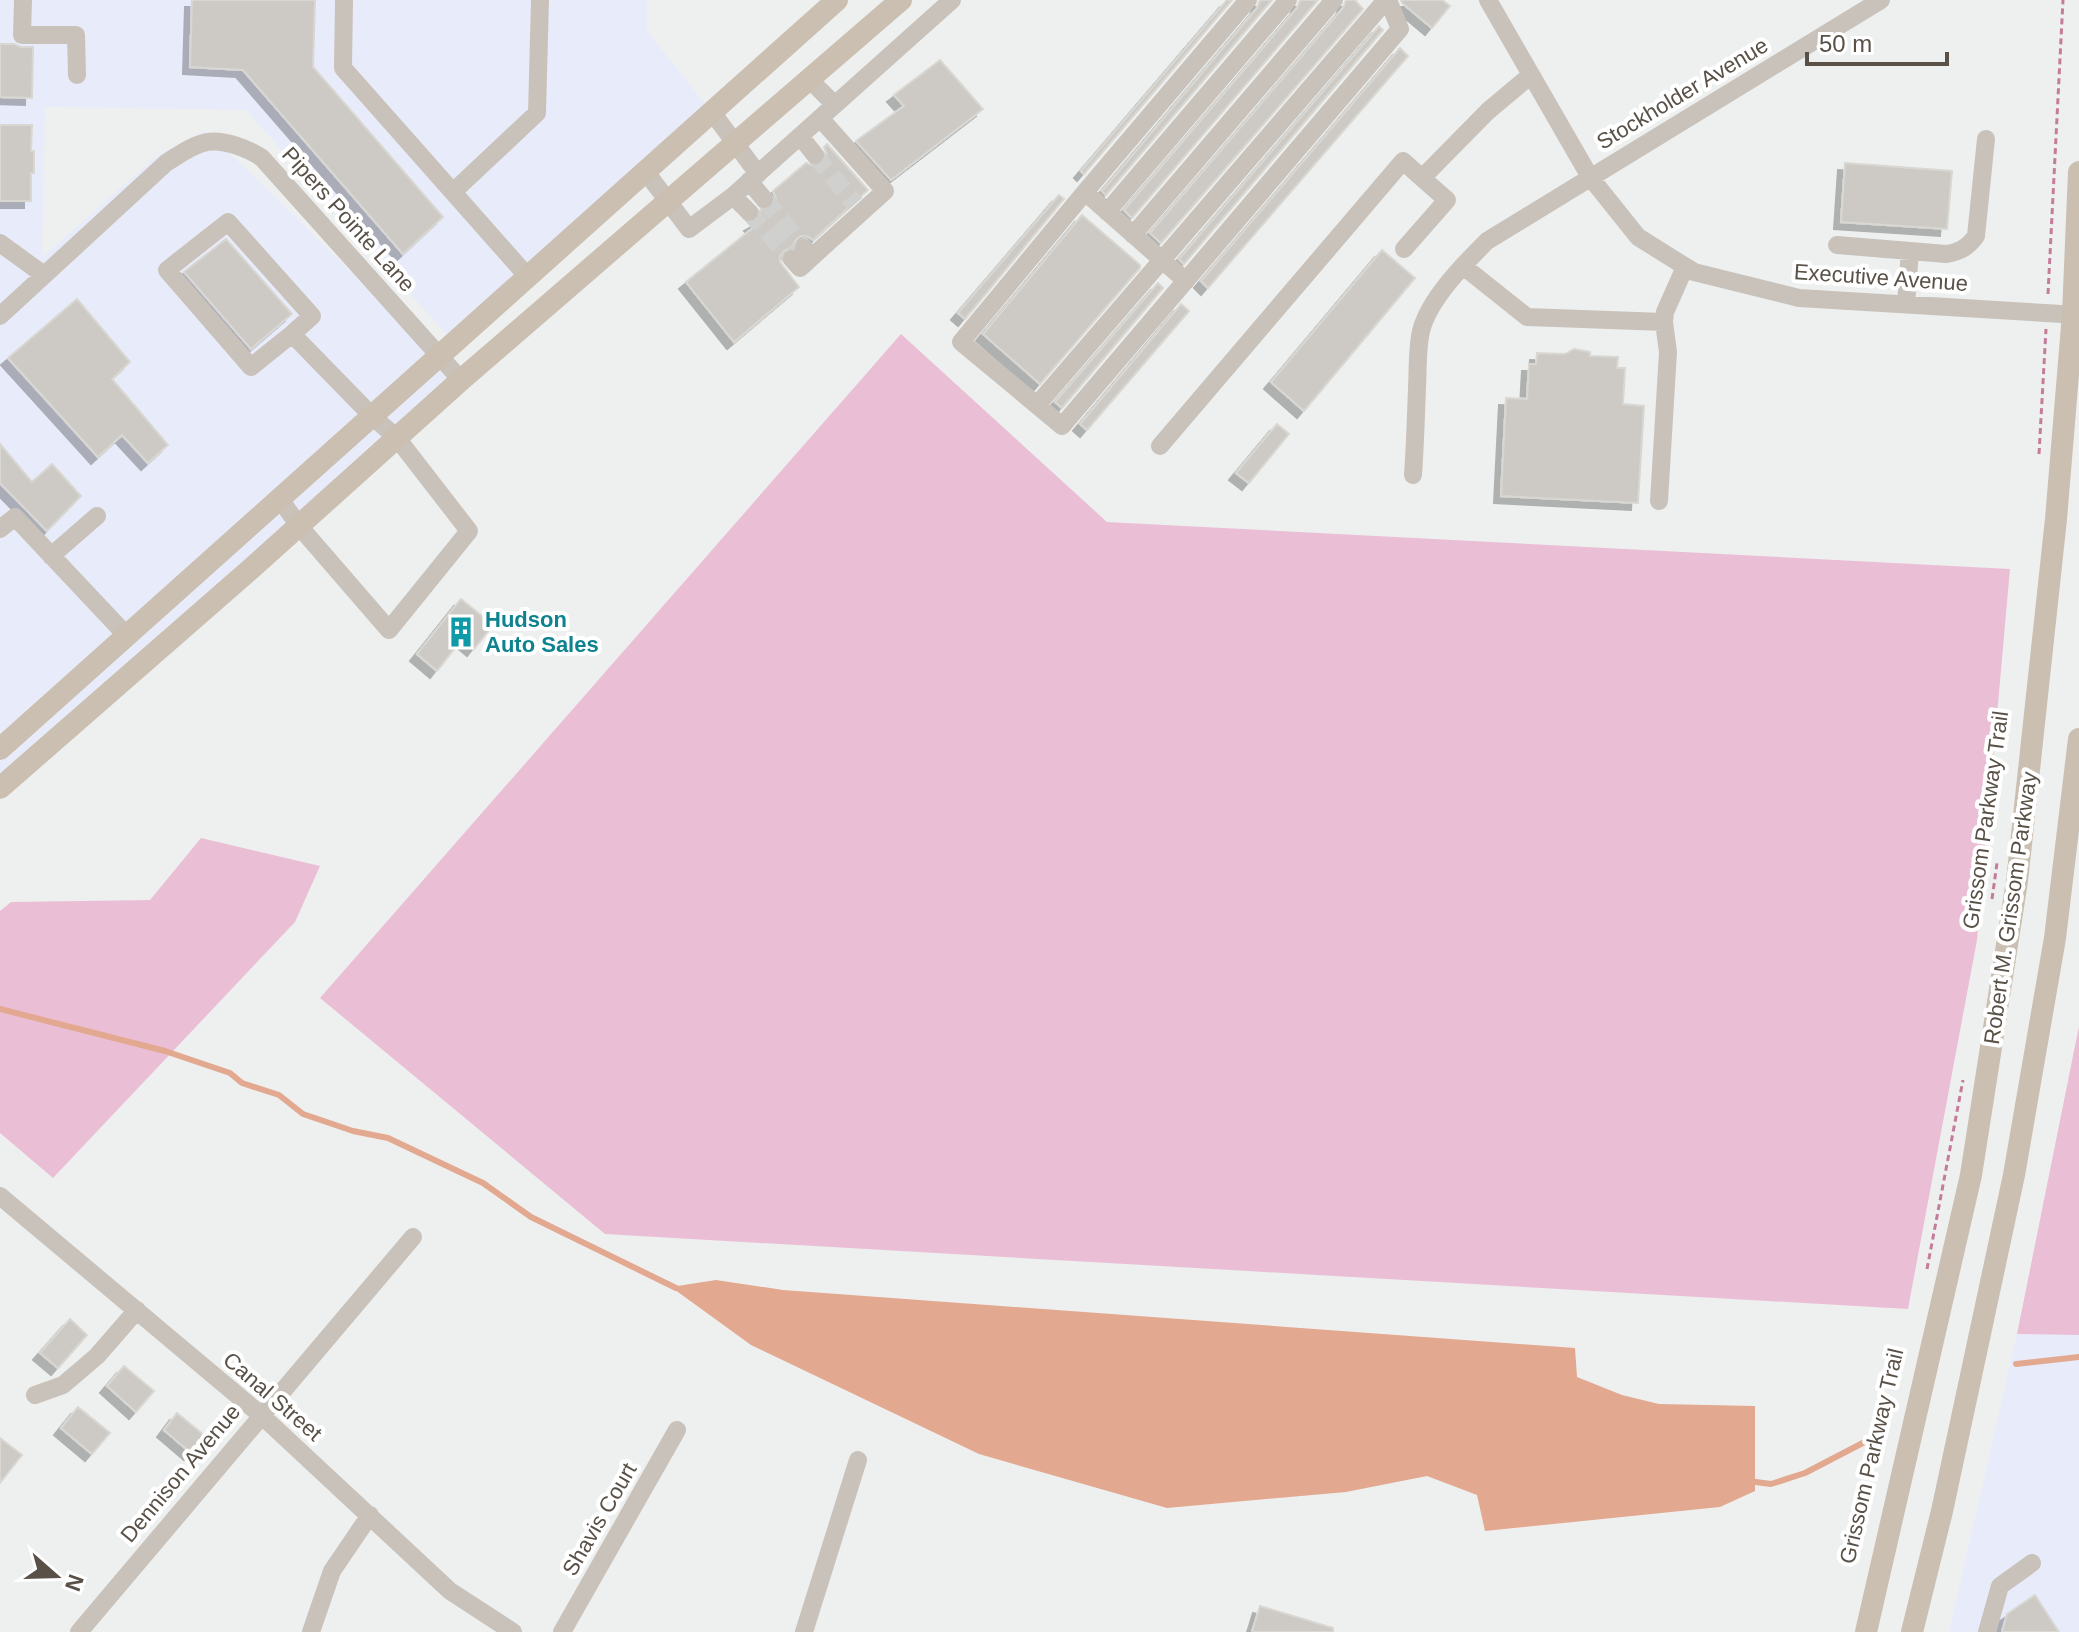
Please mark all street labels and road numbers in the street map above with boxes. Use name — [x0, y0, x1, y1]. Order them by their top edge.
street label: Stockholder Avenue — [1592, 32, 1772, 154]
street label: Pipers Pointe Lane — [277, 142, 420, 297]
street label: Executive Avenue — [1793, 259, 1969, 296]
street label: Grissom Parkway Trail — [1958, 709, 2013, 931]
street label: Robert M. Grissom Parkway — [1979, 770, 2042, 1046]
street label: Grissom Parkway Trail — [1835, 1346, 1908, 1566]
street label: Canal Street — [218, 1347, 327, 1446]
street label: Dennison Avenue — [116, 1399, 245, 1547]
street label: Shavis Court — [557, 1458, 642, 1580]

